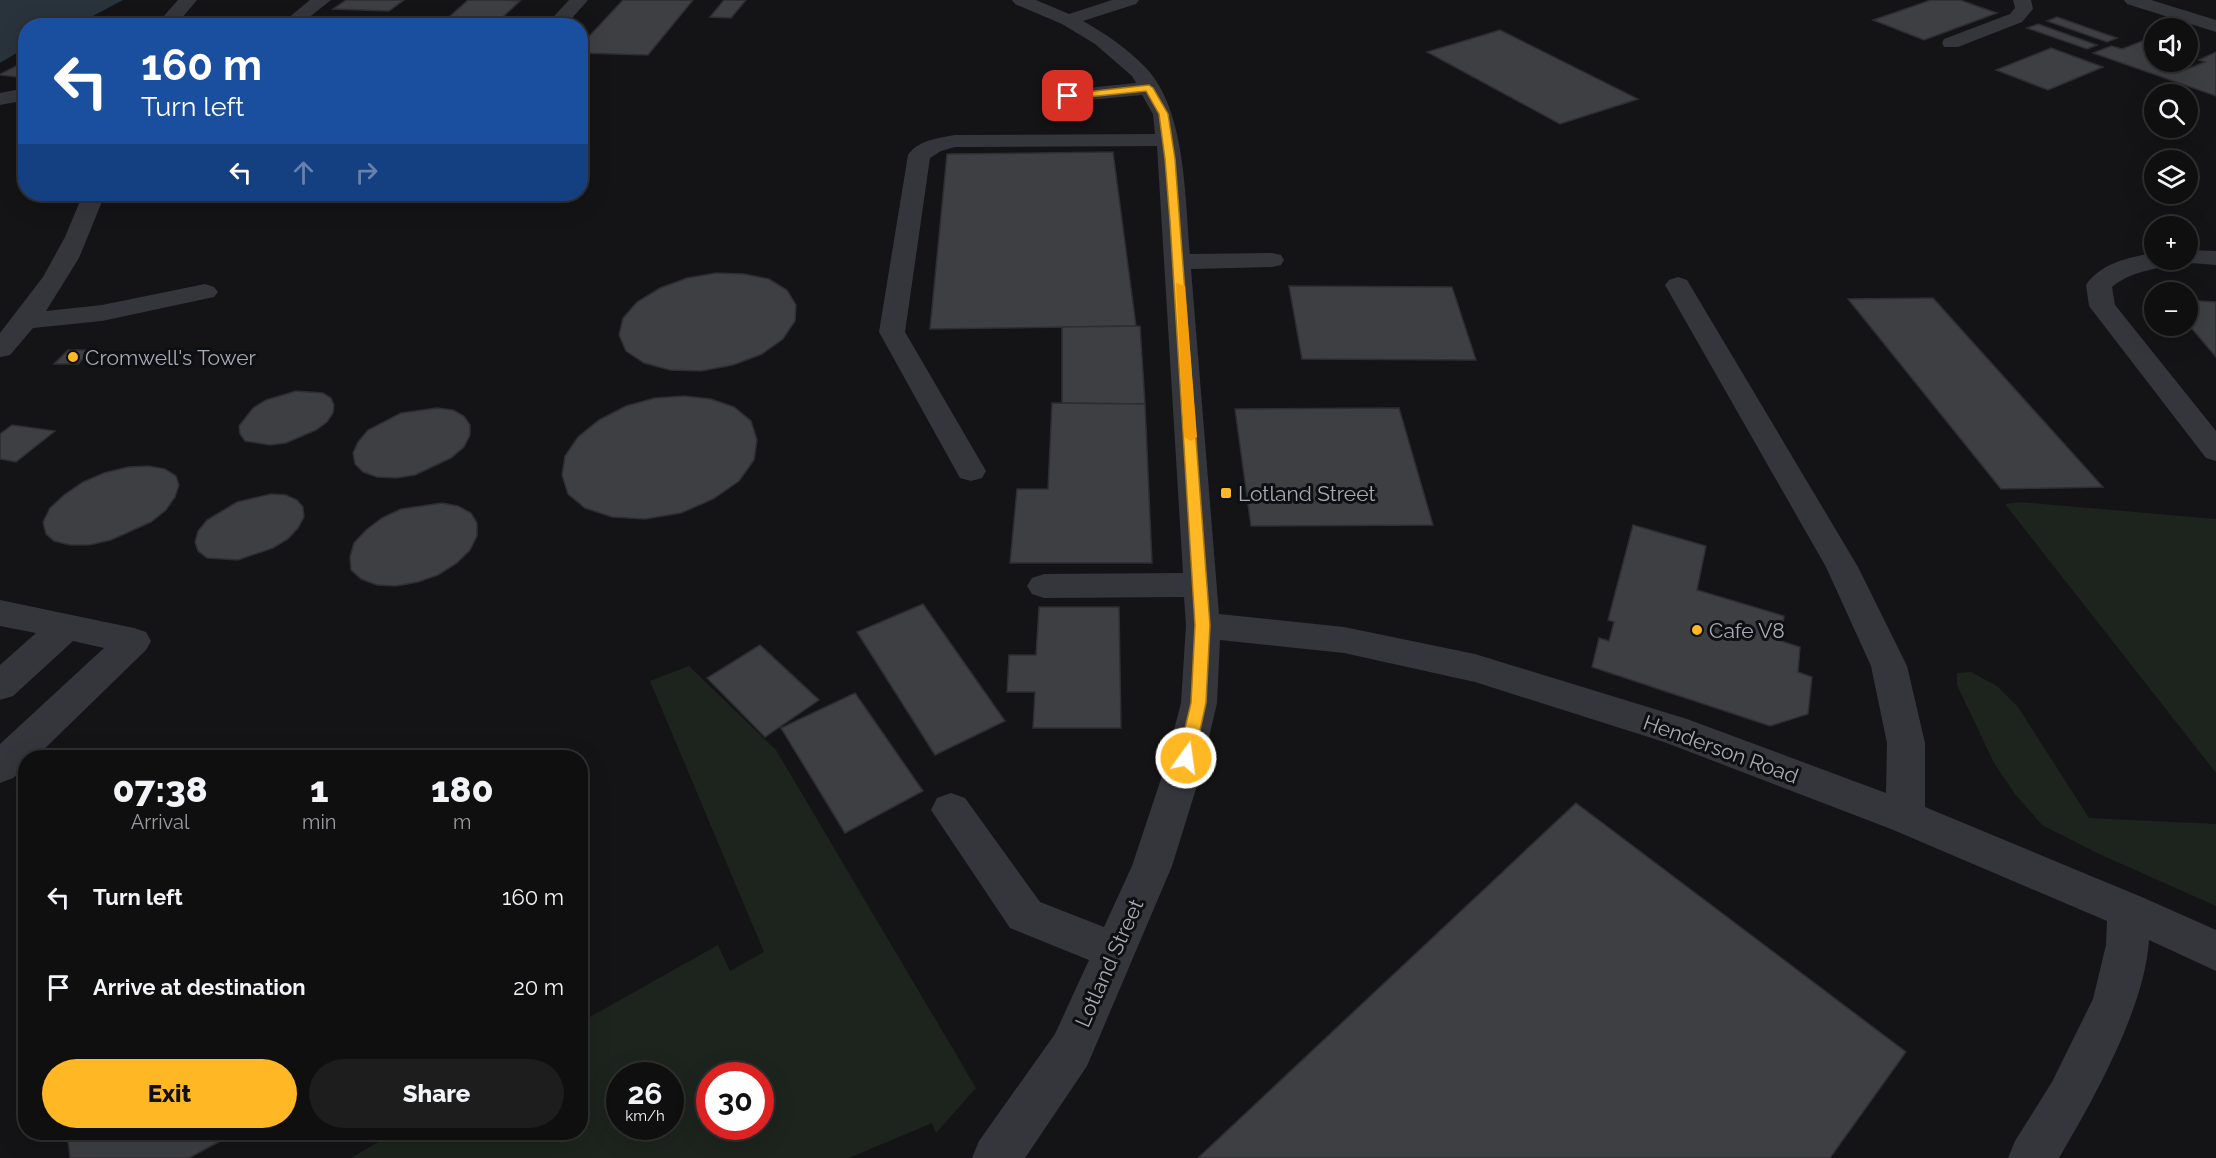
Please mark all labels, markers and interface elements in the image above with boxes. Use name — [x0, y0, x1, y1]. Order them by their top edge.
map controls — [2144, 18, 2198, 336]
button: sound — [2144, 18, 2198, 72]
text: 160 m — [141, 41, 262, 90]
icon: left — [42, 42, 120, 120]
pin — [1042, 70, 1093, 121]
icon: arrive — [1051, 79, 1084, 112]
button: search — [2144, 84, 2198, 138]
text: Turn left — [141, 91, 244, 122]
button: layers — [2144, 150, 2198, 204]
icon: left — [224, 156, 257, 189]
icon: ahead — [287, 156, 320, 189]
icon: right — [350, 156, 383, 189]
button: + — [2144, 216, 2198, 270]
button: − — [2144, 282, 2198, 336]
place label: Cromwell's Tower — [85, 345, 257, 370]
marker: Cromwell's Tower — [66, 350, 80, 364]
place label: Lotland Street — [1238, 481, 1375, 506]
marker: Lotland Street — [1219, 486, 1233, 500]
place label: Cafe V8 — [1709, 618, 1785, 643]
marker: Cafe V8 — [1690, 623, 1704, 637]
street label: Henderson Road — [1640, 709, 1802, 789]
position arrow — [1154, 726, 1218, 790]
text: 07:38 — [112, 768, 208, 810]
text: 1 — [310, 768, 329, 810]
text: 180 — [431, 768, 494, 810]
text: Arrival — [131, 810, 189, 834]
text: min — [302, 810, 336, 834]
text: m — [453, 810, 471, 834]
icon: left — [42, 881, 75, 914]
text: Turn left — [93, 884, 183, 910]
text: 160 m — [502, 884, 564, 910]
street label: Lotland Street — [1070, 895, 1148, 1031]
icon: arrive — [42, 971, 75, 1004]
text: Arrive at destination — [93, 974, 306, 1000]
text: 20 m — [513, 974, 564, 1000]
button: Exit — [42, 1059, 297, 1128]
button: Share — [309, 1059, 564, 1128]
speed limit sign: 30 — [696, 1062, 774, 1140]
text: 26 — [627, 1076, 663, 1111]
text: km/h — [625, 1107, 665, 1125]

